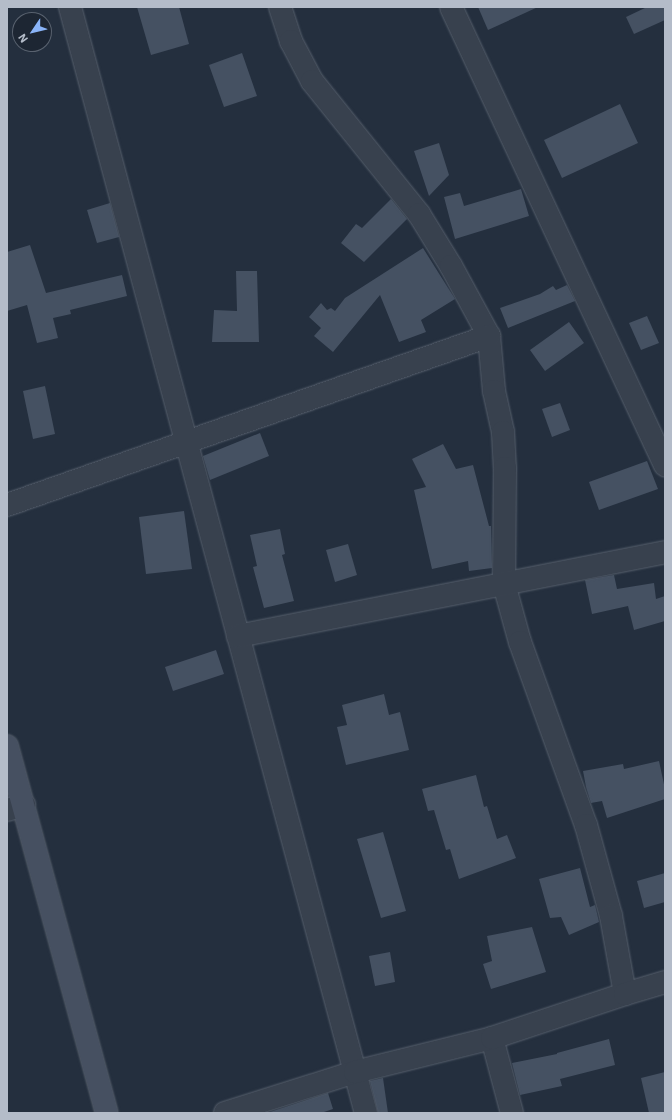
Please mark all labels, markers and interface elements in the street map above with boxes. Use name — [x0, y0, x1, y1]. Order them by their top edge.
north arrow — [12, 12, 52, 52]
text: N — [15, 31, 31, 46]

